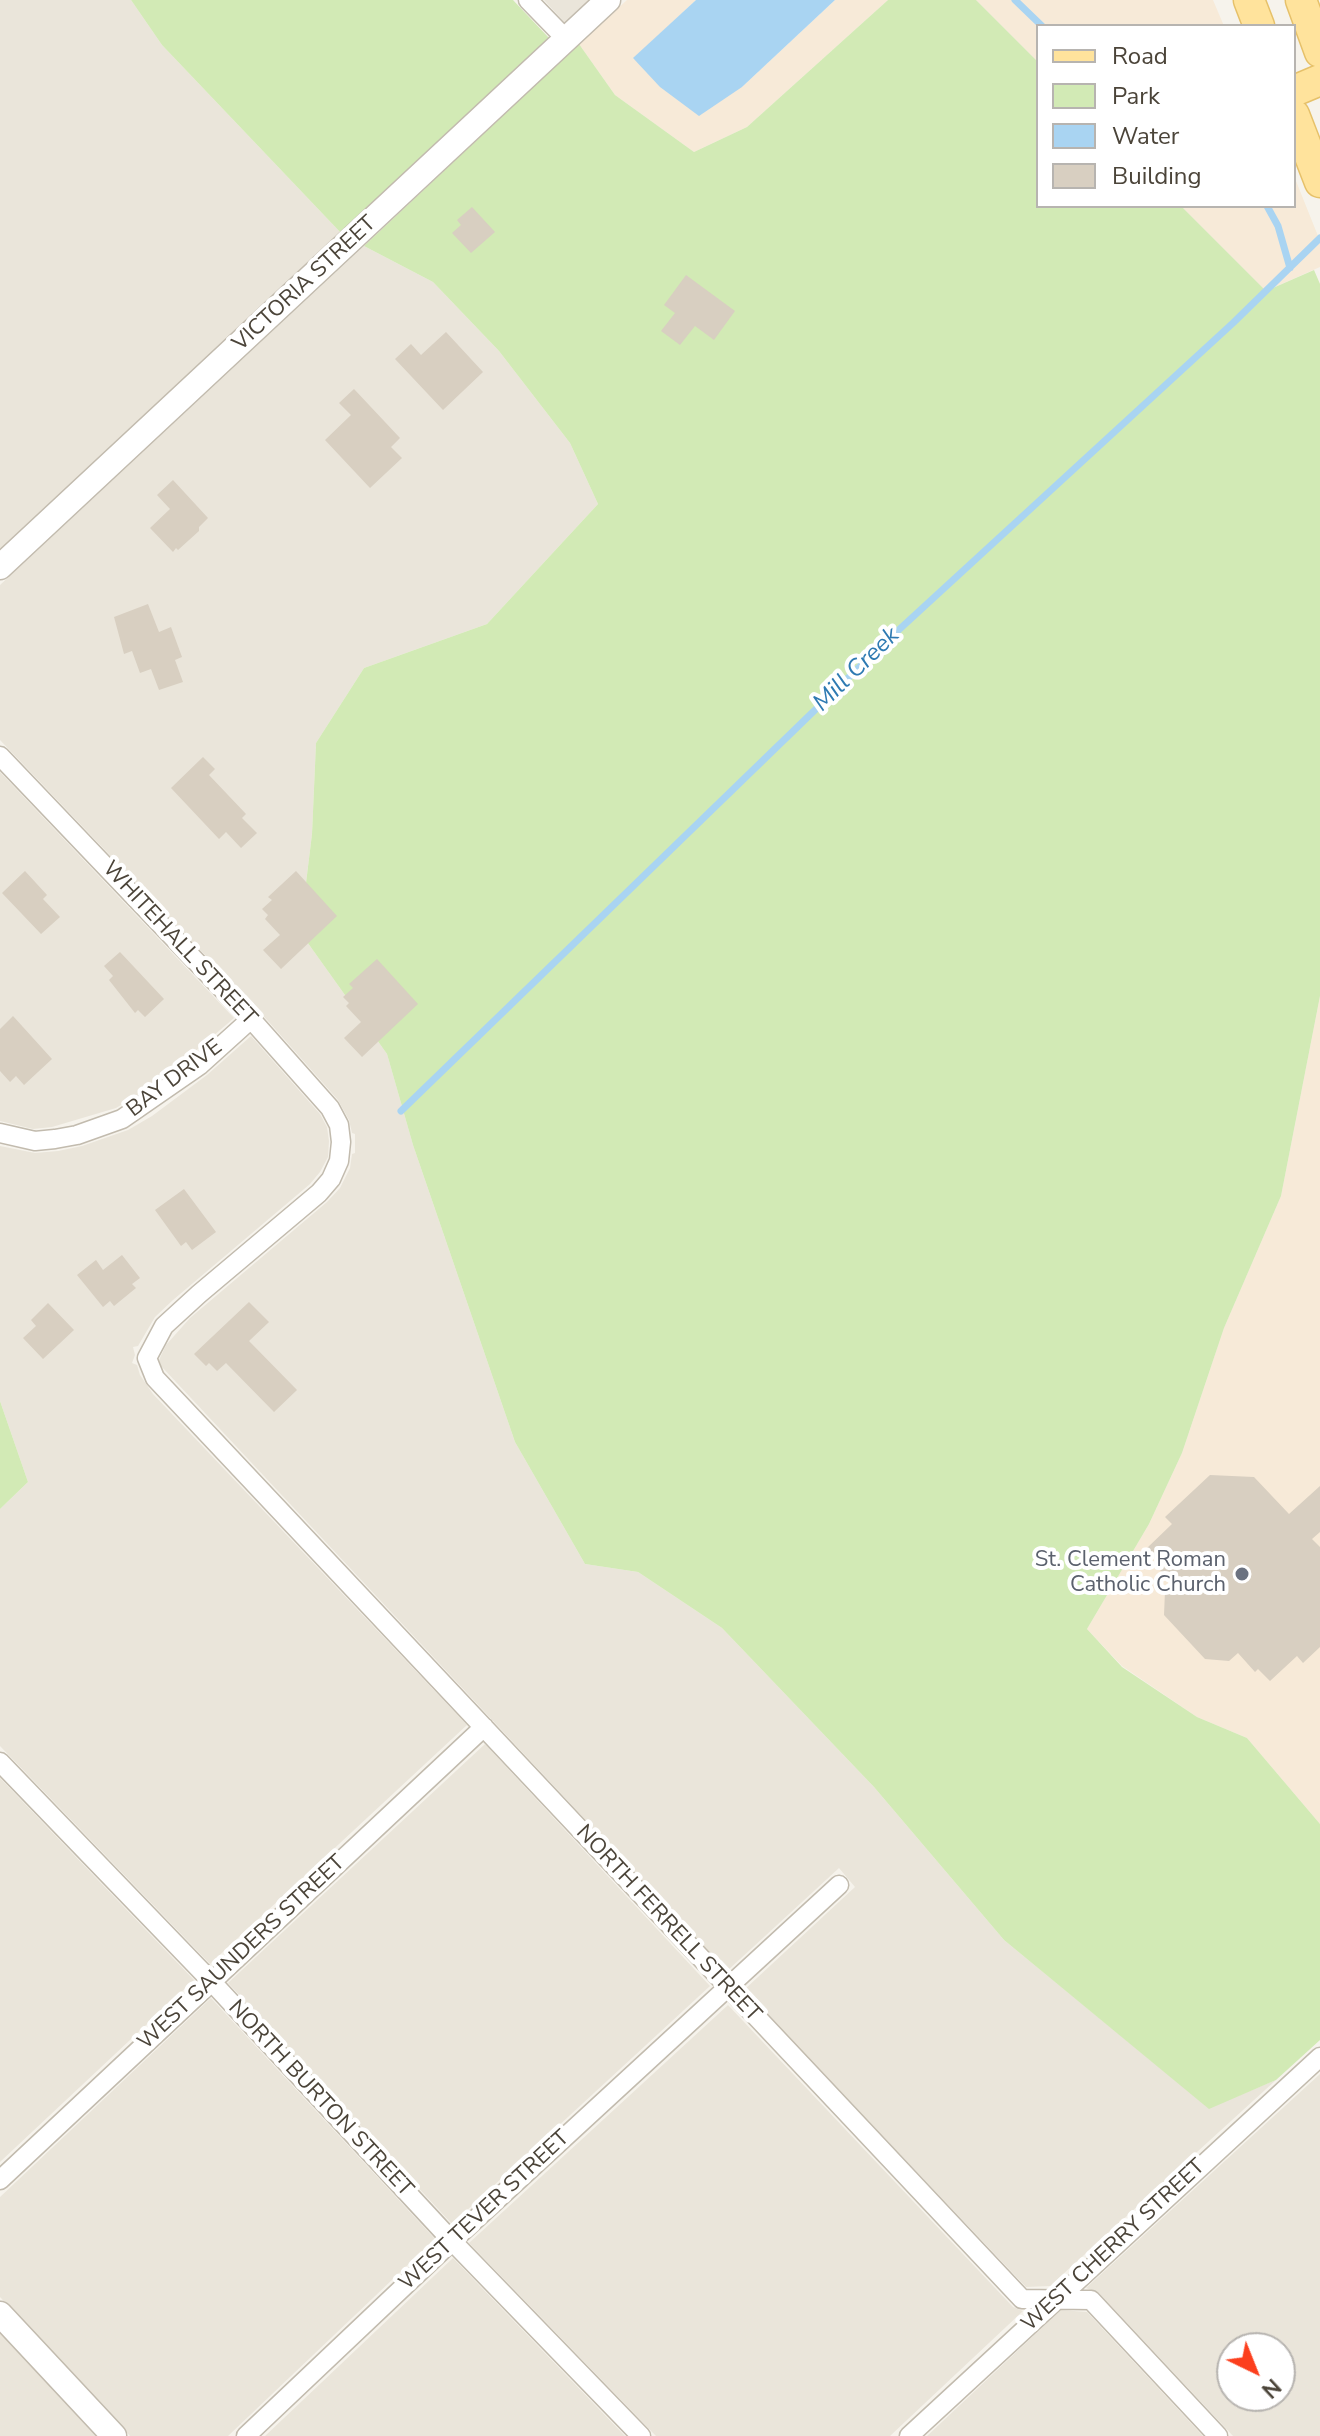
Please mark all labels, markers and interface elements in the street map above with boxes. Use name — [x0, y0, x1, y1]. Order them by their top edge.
legend — [1036, 24, 1296, 208]
text: Road — [1112, 40, 1168, 72]
text: Park — [1112, 80, 1160, 112]
text: Water — [1112, 120, 1179, 152]
text: Building — [1112, 160, 1202, 192]
street label: VICTORIA STREET — [228, 211, 382, 357]
water label: Mill Creek — [808, 622, 906, 718]
street label: WHITEHALL STREET — [96, 856, 262, 1032]
street label: BAY DRIVE — [122, 1035, 228, 1123]
place label: St. Clement Roman Catholic Church — [1035, 1548, 1226, 1600]
marker: St. Clement Roman Catholic Church — [1233, 1565, 1251, 1583]
street label: NORTH FERRELL STREET — [570, 1820, 766, 2028]
street label: WEST SAUNDERS STREET — [133, 1850, 351, 2056]
street label: NORTH BURTON STREET — [222, 1995, 418, 2203]
street label: WEST TEVER STREET — [394, 2125, 576, 2297]
street label: WEST CHERRY STREET — [1017, 2154, 1211, 2338]
north arrow — [1216, 2332, 1296, 2412]
text: N — [1255, 2372, 1287, 2405]

